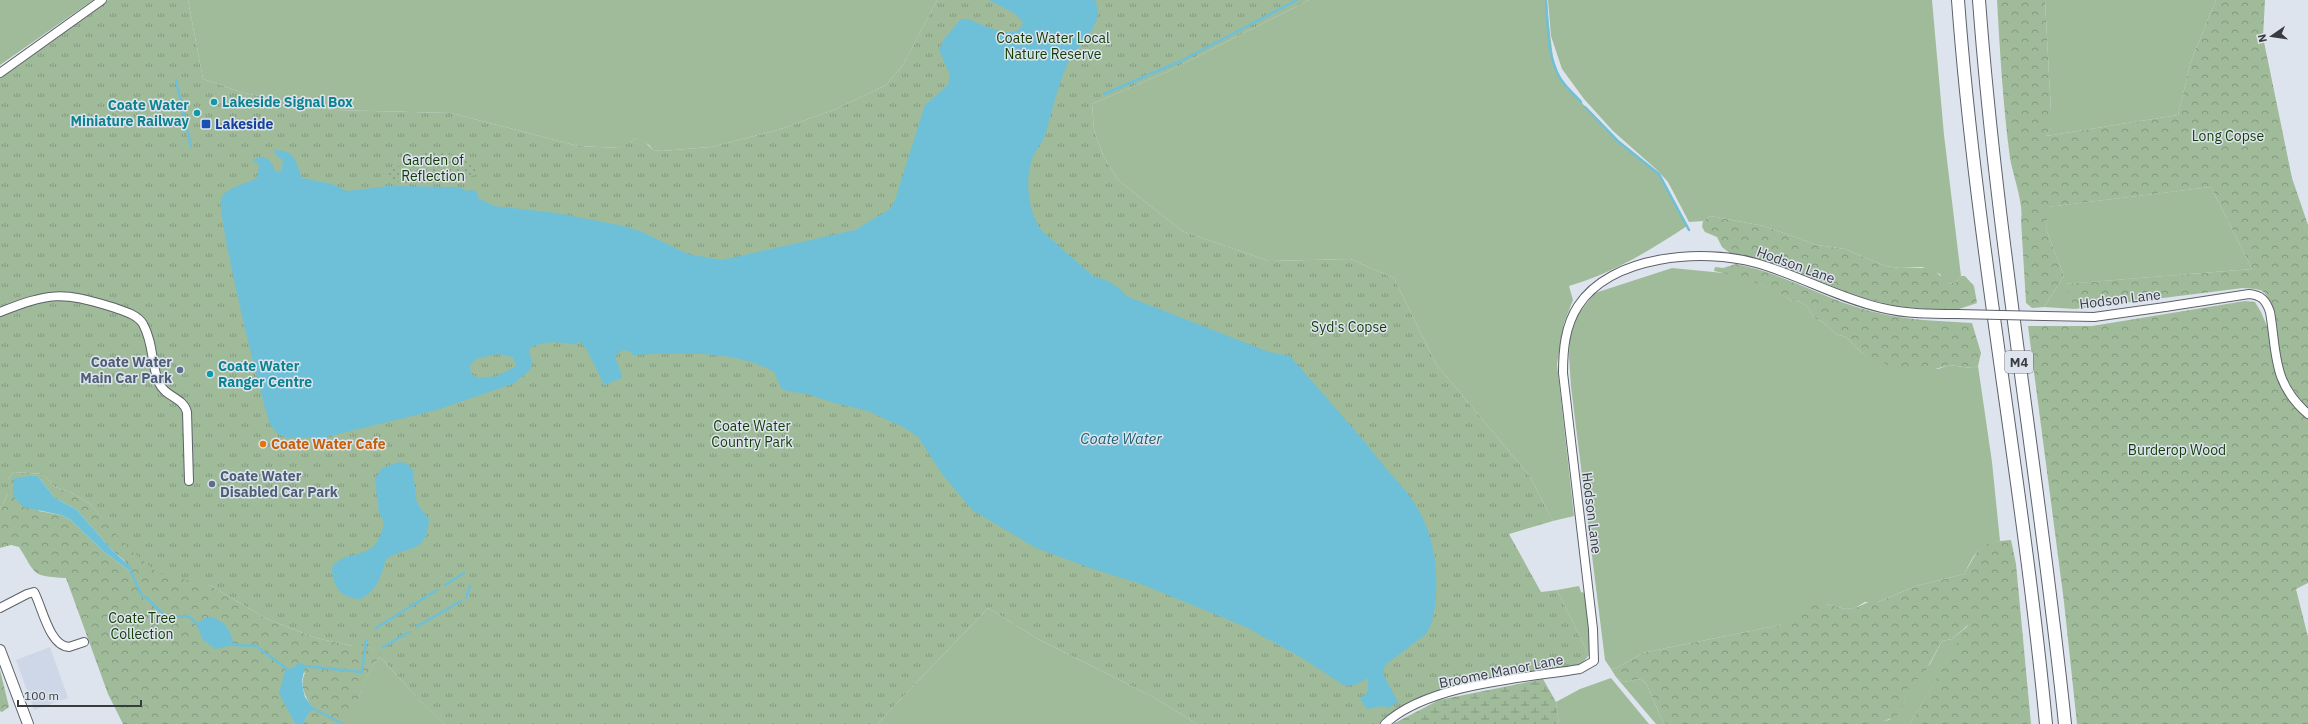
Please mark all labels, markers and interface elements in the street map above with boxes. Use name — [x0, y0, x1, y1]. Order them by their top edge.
north arrow — [2252, 16, 2292, 56]
park label: Coate Water Local Nature Reserve — [996, 29, 1110, 63]
text: N — [2255, 33, 2270, 44]
place label: Lakeside Signal Box — [222, 93, 353, 111]
place label: Coate Water Miniature Railway — [70, 96, 190, 130]
marker: Lakeside Signal Box — [209, 97, 219, 107]
marker: Coate Water Miniature Railway — [192, 108, 202, 118]
place label: Lakeside — [215, 115, 274, 133]
marker: Lakeside — [200, 118, 212, 130]
park label: Long Copse — [2192, 127, 2265, 145]
park label: Garden of Reflection — [401, 151, 465, 185]
street label: Hodson Lane — [1754, 243, 1838, 288]
street label: Hodson Lane — [2078, 285, 2162, 313]
park label: Syd's Copse — [1311, 318, 1387, 336]
road number: M4 — [2005, 351, 2033, 373]
place label: Coate Water Main Car Park — [80, 353, 173, 387]
place label: Coate Water Ranger Centre — [218, 357, 312, 391]
marker: Coate Water Main Car Park — [175, 365, 185, 375]
marker: Coate Water Ranger Centre — [205, 369, 215, 379]
park label: Coate Water Country Park — [711, 417, 793, 451]
water label: Coate Water — [1080, 429, 1162, 448]
place label: Coate Water Cafe — [271, 435, 386, 453]
marker: Coate Water Cafe — [258, 439, 268, 449]
park label: Burderop Wood — [2128, 441, 2226, 459]
place label: Coate Water Disabled Car Park — [220, 467, 339, 501]
street label: Hodson Lane — [1578, 471, 1606, 555]
marker: Coate Water Disabled Car Park — [207, 479, 217, 489]
park label: Coate Tree Collection — [108, 609, 176, 643]
street label: Broome Manor Lane — [1437, 650, 1565, 692]
scale bar — [18, 682, 141, 708]
text: 100 m — [24, 688, 59, 703]

